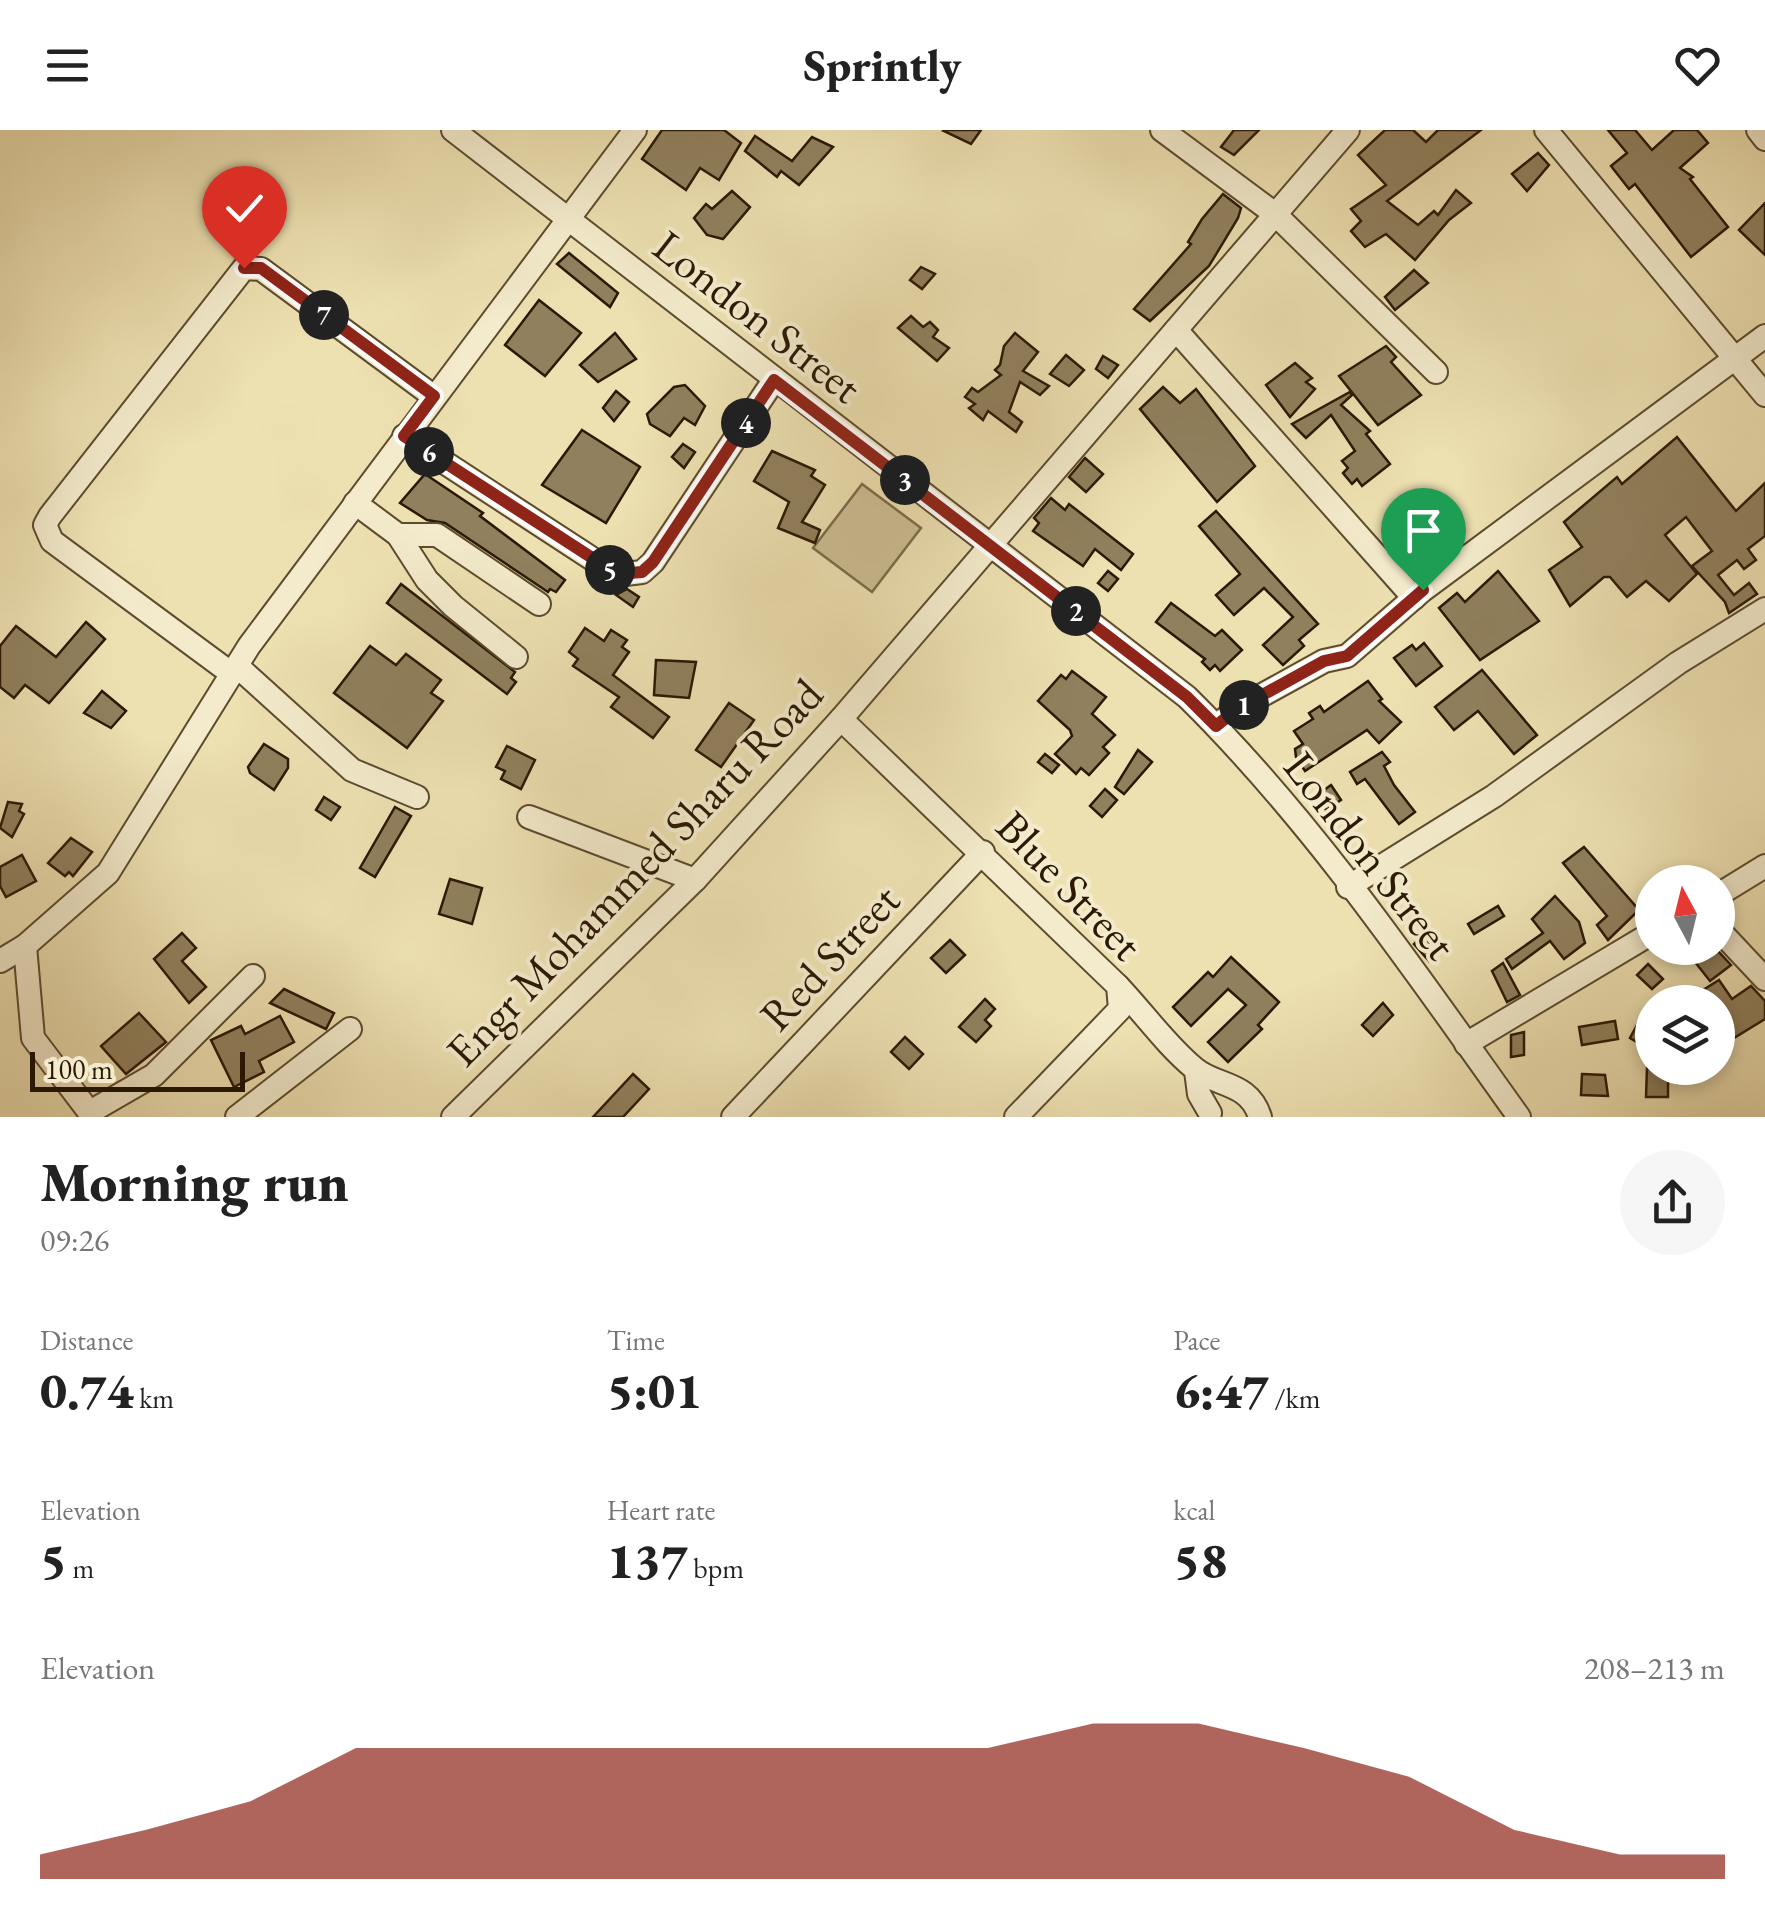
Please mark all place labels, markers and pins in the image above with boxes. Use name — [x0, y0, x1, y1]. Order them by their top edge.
pin — [202, 166, 287, 269]
pin: 7 — [299, 290, 349, 340]
pin: 4 — [721, 398, 771, 448]
pin: 6 — [404, 427, 454, 477]
pin: 3 — [880, 455, 930, 505]
pin — [1381, 488, 1466, 591]
pin: 5 — [585, 545, 635, 595]
pin: 2 — [1051, 586, 1101, 636]
pin: 1 — [1219, 680, 1269, 730]

